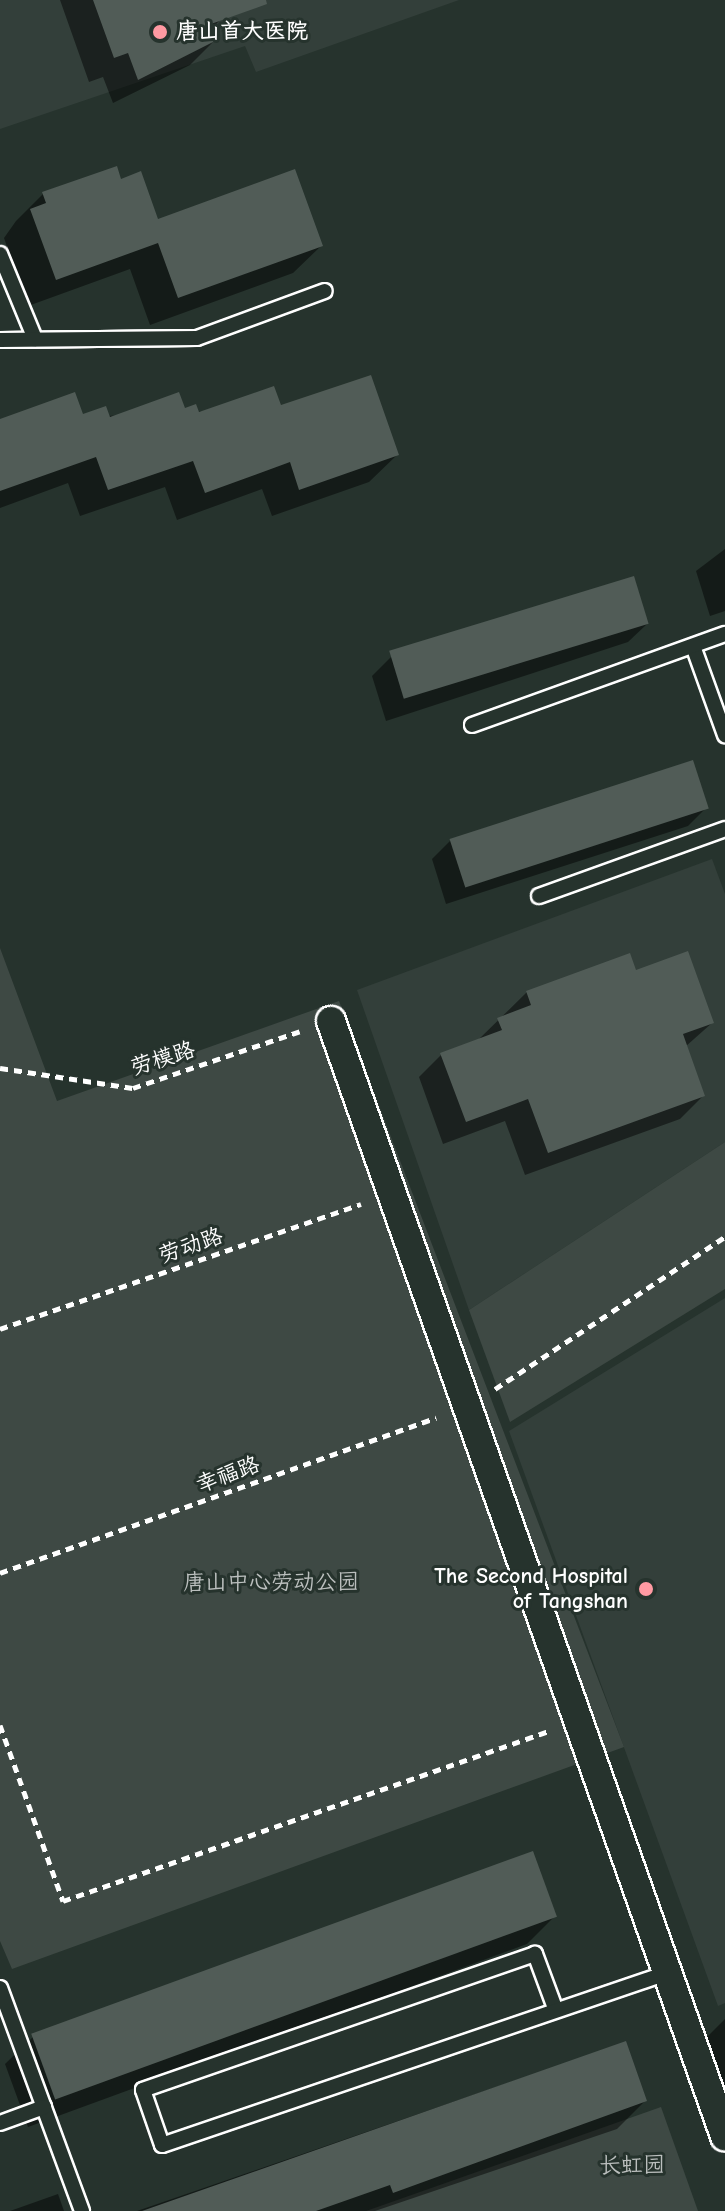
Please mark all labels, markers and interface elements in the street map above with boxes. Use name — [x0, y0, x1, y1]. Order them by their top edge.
place label: 唐山首大医院 — [176, 19, 308, 45]
marker: 唐山首大医院 — [151, 23, 169, 41]
street label: 劳模路 — [128, 1037, 198, 1081]
street label: 劳动路 — [156, 1223, 226, 1269]
street label: 幸福路 — [192, 1451, 264, 1499]
place label: The Second Hospital of Tangshan — [434, 1563, 628, 1614]
park label: 唐山中心劳动公园 — [183, 1570, 359, 1596]
marker: The Second Hospital of Tangshan — [635, 1578, 657, 1600]
park label: 长虹园 — [599, 2153, 665, 2179]

